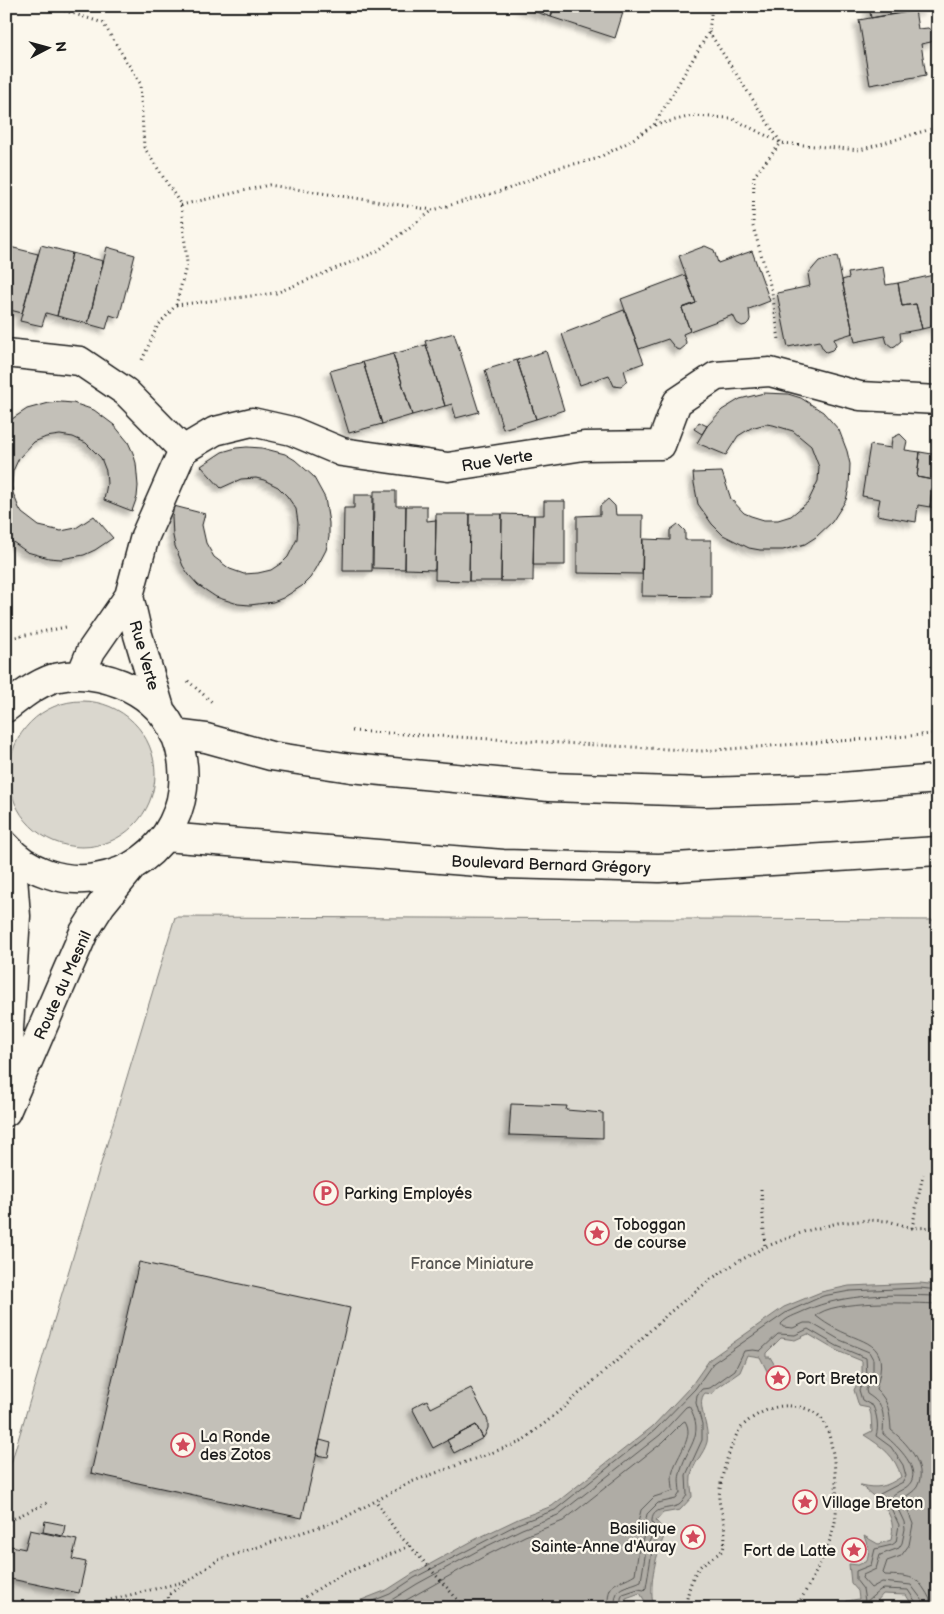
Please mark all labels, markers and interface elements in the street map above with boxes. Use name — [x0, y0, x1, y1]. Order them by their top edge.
north arrow — [22, 22, 72, 72]
text: N — [51, 41, 69, 53]
street label: Rue Verte — [460, 446, 535, 476]
street label: Rue Verte — [125, 618, 163, 693]
street label: Boulevard Bernard Grégory — [451, 853, 652, 879]
street label: Route du Mesnil — [31, 928, 96, 1043]
parking icon: Parking Employés — [313, 1180, 339, 1206]
place label: Parking Employés — [344, 1185, 472, 1204]
place label: Toboggan de course — [614, 1216, 687, 1253]
place icon: Toboggan de course — [584, 1220, 610, 1246]
park label: France Miniature — [410, 1255, 534, 1274]
place icon: Port Breton — [765, 1365, 791, 1391]
place label: Port Breton — [796, 1370, 878, 1389]
place label: La Ronde des Zotos — [200, 1428, 271, 1465]
place icon: La Ronde des Zotos — [170, 1432, 196, 1458]
place icon: Village Breton — [792, 1489, 818, 1515]
place label: Village Breton — [822, 1494, 923, 1513]
place label: Basilique Sainte-Anne d'Auray — [531, 1520, 677, 1557]
place icon: Basilique Sainte-Anne d'Auray — [680, 1524, 706, 1550]
place icon: Fort de Latte — [841, 1537, 867, 1563]
place label: Fort de Latte — [743, 1542, 837, 1561]

